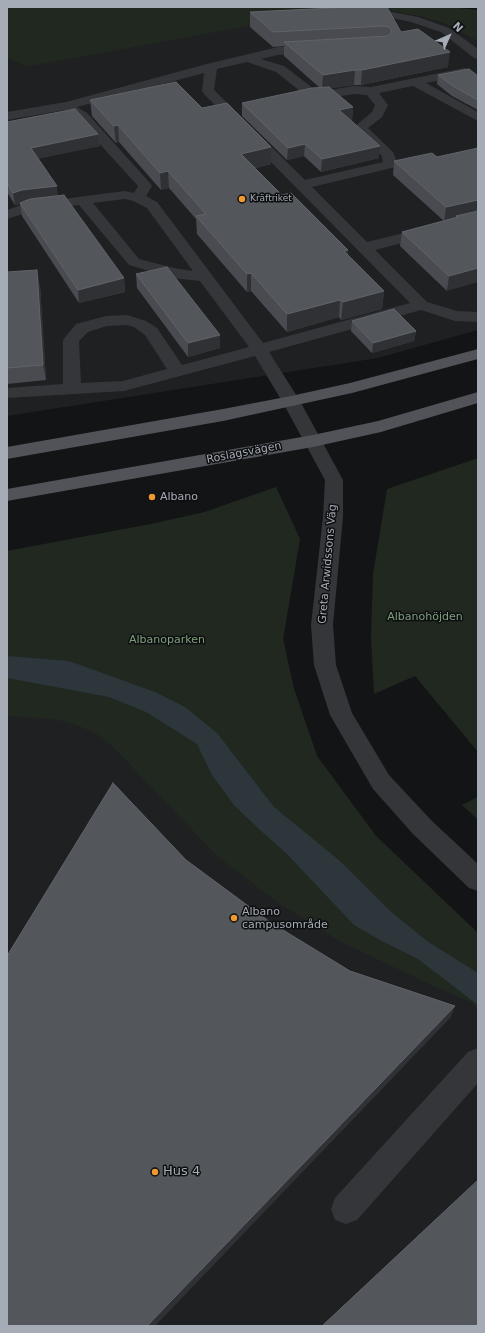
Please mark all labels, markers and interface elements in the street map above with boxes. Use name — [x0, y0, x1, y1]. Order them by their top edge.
north arrow — [429, 16, 469, 56]
text: N — [450, 19, 466, 35]
marker: Kräftriket — [237, 194, 247, 204]
place label: Kräftriket — [250, 194, 292, 204]
street label: Roslagsvägen — [205, 439, 283, 467]
place label: Albano — [160, 490, 198, 504]
marker: Albano — [147, 492, 157, 502]
street label: Greta Arwidssons Väg — [316, 504, 340, 624]
park label: Albanohöjden — [387, 610, 463, 624]
park label: Albanoparken — [129, 633, 205, 647]
place label: Albano campusområde — [242, 905, 328, 931]
marker: Albano campusområde — [229, 913, 239, 923]
place label: Hus 4 — [163, 1164, 200, 1180]
marker: Hus 4 — [150, 1167, 160, 1177]

